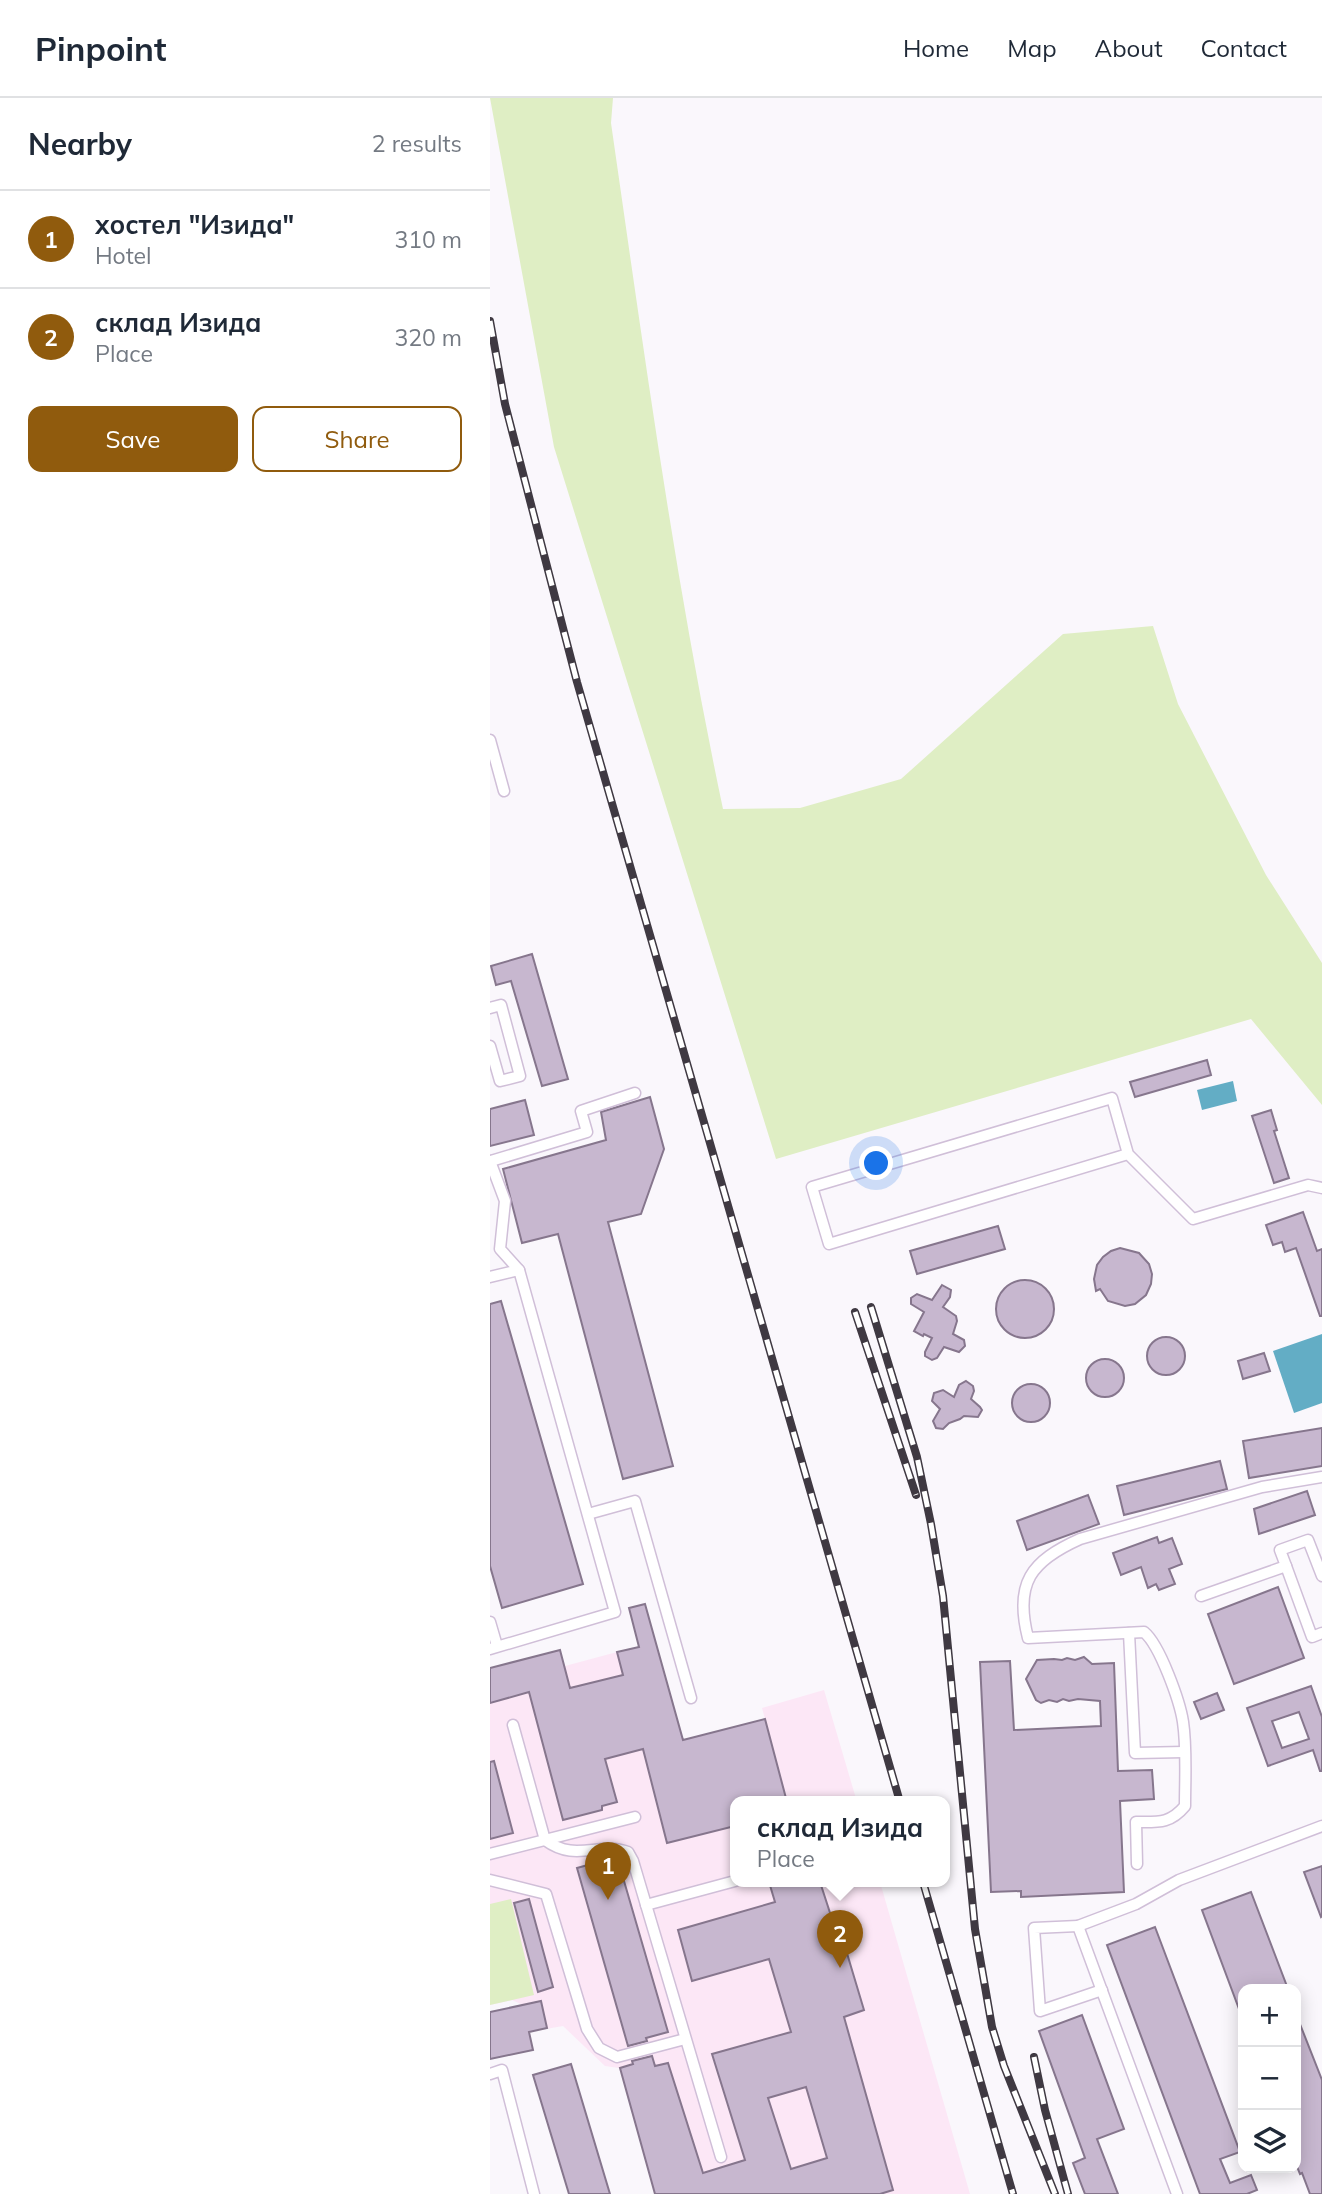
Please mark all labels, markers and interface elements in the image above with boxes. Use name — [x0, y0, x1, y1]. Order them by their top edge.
text: Pinpoint — [35, 28, 167, 69]
text: Home — [903, 33, 969, 63]
text: Map — [1007, 33, 1057, 63]
text: About — [1095, 33, 1163, 63]
text: Contact — [1201, 33, 1287, 63]
text: Nearby — [28, 125, 132, 163]
text: 2 results — [372, 129, 462, 158]
text: хостел "Изида" — [95, 208, 294, 241]
text: 1 — [44, 225, 58, 254]
text: 310 m — [394, 225, 462, 254]
text: Hotel — [95, 241, 152, 270]
text: склад Изида — [95, 306, 262, 339]
text: 2 — [44, 323, 58, 352]
text: 320 m — [394, 323, 462, 352]
text: Place — [95, 339, 153, 368]
button: Save — [28, 406, 238, 472]
button: Share — [252, 406, 462, 472]
your location — [859, 1146, 893, 1180]
popup — [730, 1796, 950, 1887]
text: склад Изида — [757, 1811, 923, 1844]
pin: 1 — [585, 1842, 631, 1900]
text: Place — [757, 1844, 815, 1873]
pin: 2 — [817, 1910, 863, 1968]
map controls — [1238, 1984, 1301, 2173]
button: + — [1238, 1984, 1301, 2047]
button: − — [1238, 2047, 1301, 2110]
button: layers — [1238, 2110, 1301, 2173]

